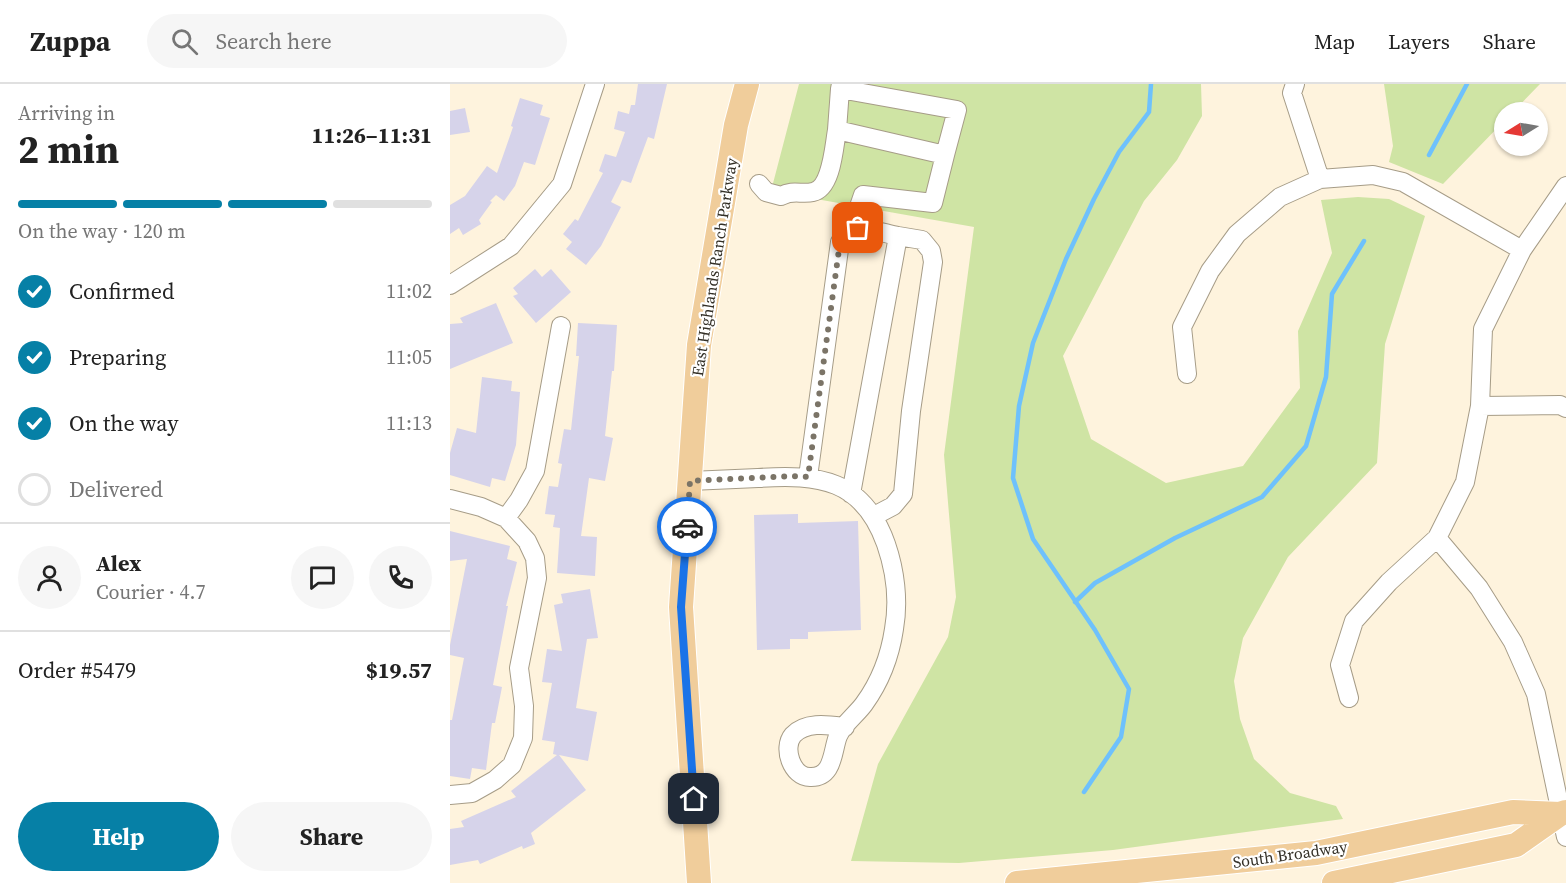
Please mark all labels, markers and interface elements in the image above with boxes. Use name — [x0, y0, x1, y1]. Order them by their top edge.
search box — [147, 14, 567, 68]
text: Zuppa — [30, 22, 111, 60]
icon: search — [168, 25, 201, 58]
text: Search here — [216, 26, 332, 56]
text: Map — [1314, 27, 1355, 56]
text: Layers — [1388, 27, 1450, 56]
text: Share — [1483, 27, 1536, 56]
text: Arriving in — [18, 99, 115, 127]
north arrow — [1494, 102, 1548, 156]
map controls — [1494, 102, 1548, 156]
text: 11:26–11:31 — [312, 120, 432, 150]
text: 2 min — [18, 123, 119, 176]
street label: East Highlands Ranch Parkway — [686, 155, 742, 378]
pin — [832, 202, 883, 253]
icon: bag — [841, 211, 874, 244]
text: On the way · 120 m — [18, 217, 185, 245]
icon: check — [18, 275, 51, 308]
text: Confirmed — [69, 276, 174, 306]
text: 11:02 — [386, 277, 432, 305]
icon: check — [18, 341, 51, 374]
text: Preparing — [69, 342, 166, 372]
text: 11:05 — [386, 343, 432, 371]
icon: check — [18, 407, 51, 440]
text: On the way — [69, 408, 178, 438]
text: 11:13 — [386, 409, 432, 437]
text: Delivered — [69, 474, 163, 504]
courier — [657, 497, 717, 557]
icon: car — [671, 511, 704, 544]
button: person — [18, 546, 81, 609]
button: chat — [291, 546, 354, 609]
button: phone — [369, 546, 432, 609]
text: Alex — [96, 548, 141, 578]
text: Courier · 4.7 — [96, 578, 205, 606]
text: Order #5479 — [18, 655, 136, 685]
text: $19.57 — [366, 655, 432, 685]
pin — [668, 773, 719, 824]
icon: home — [677, 782, 710, 815]
button: Help — [18, 802, 219, 871]
button: Share — [231, 802, 432, 871]
street label: South Broadway — [1231, 835, 1349, 873]

